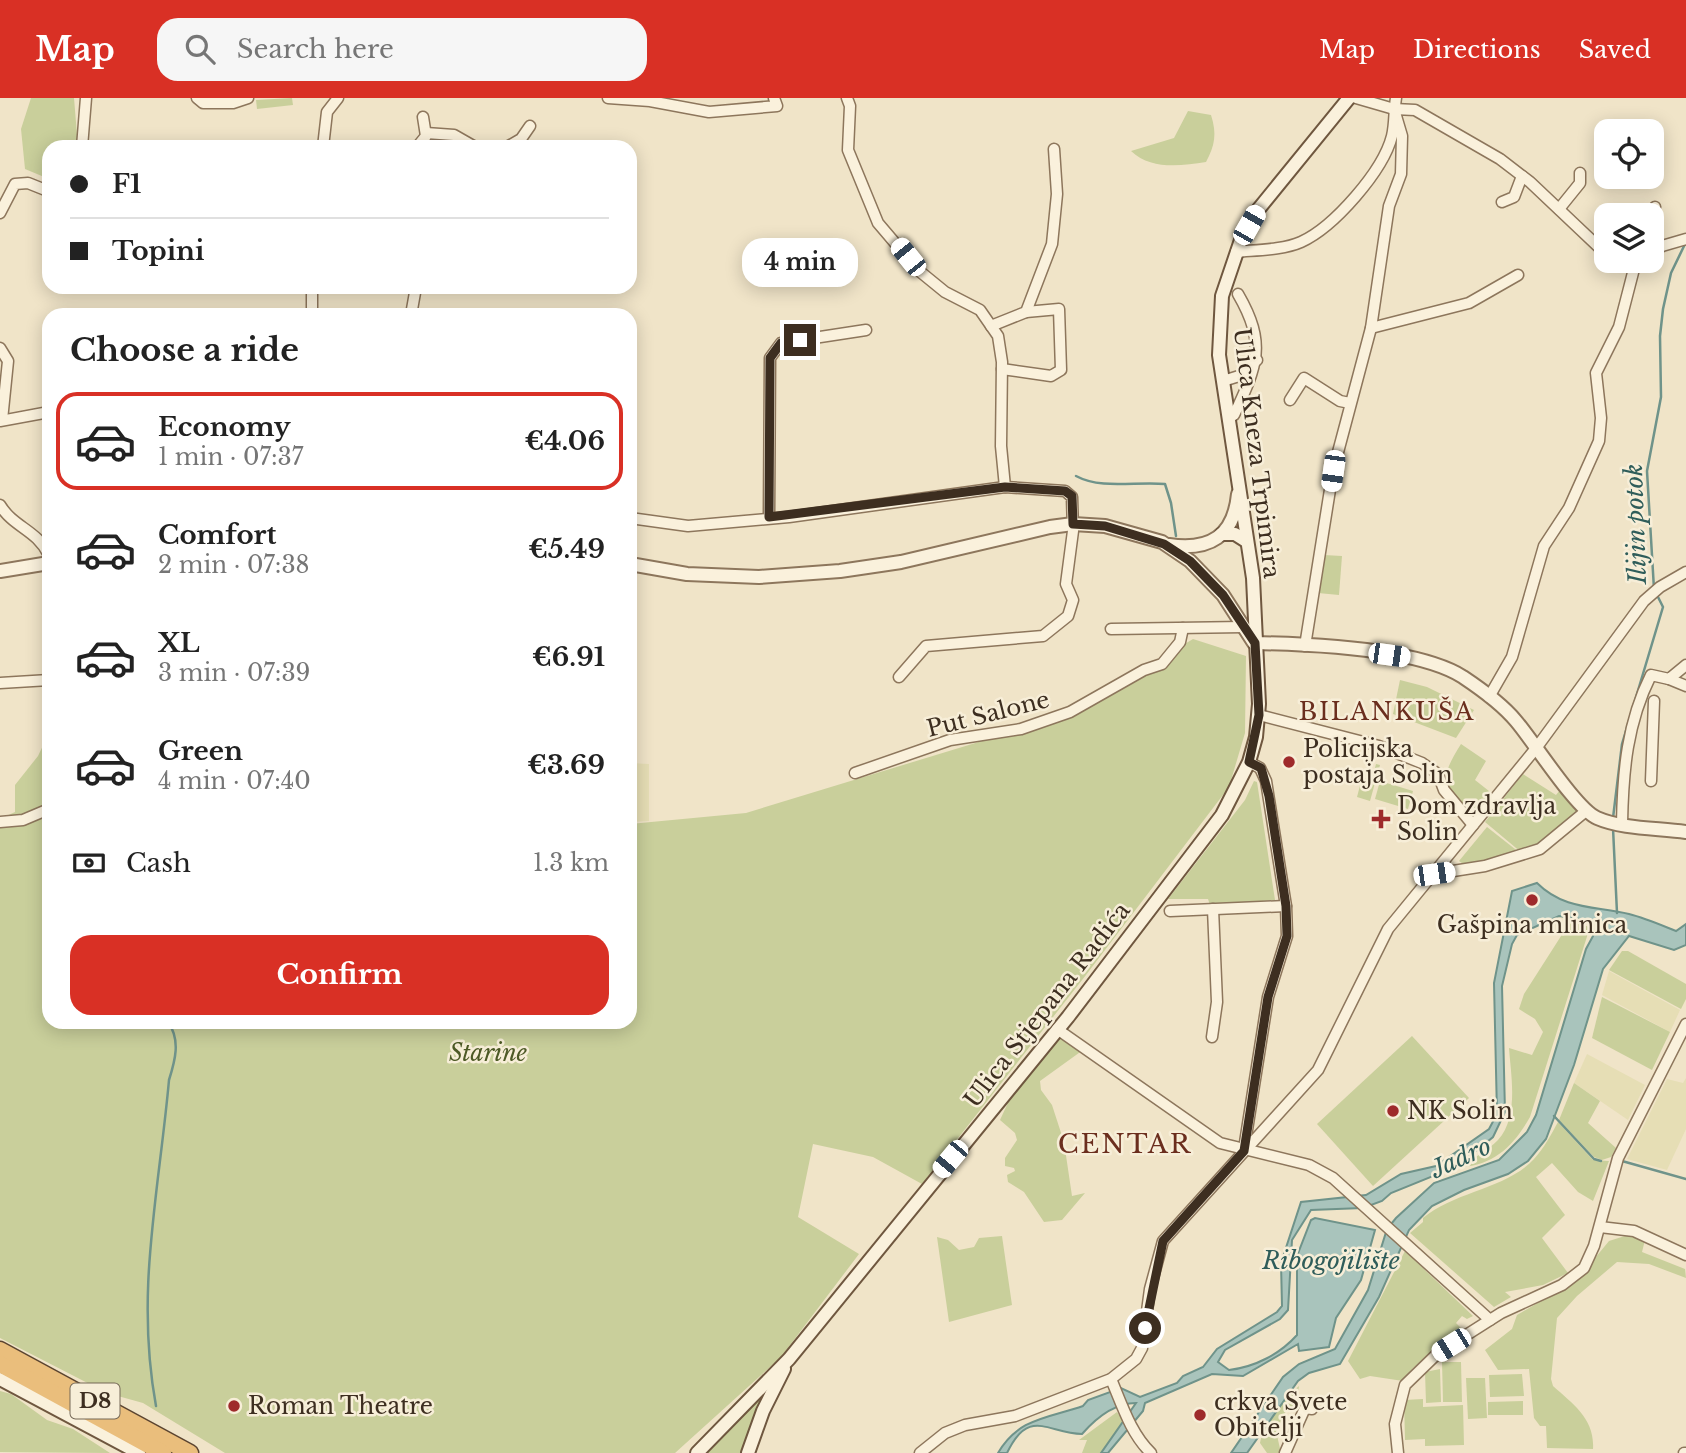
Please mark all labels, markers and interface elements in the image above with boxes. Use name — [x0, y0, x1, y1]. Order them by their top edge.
search box — [157, 18, 647, 81]
text: Map — [35, 29, 115, 70]
icon: search — [181, 30, 219, 68]
text: Search here — [237, 33, 394, 65]
text: Map — [1319, 35, 1375, 64]
text: Directions — [1413, 35, 1541, 64]
text: Saved — [1579, 35, 1651, 64]
map controls — [1594, 119, 1664, 273]
button: locate — [1594, 119, 1664, 189]
text: F1 — [112, 168, 141, 200]
car — [1230, 202, 1269, 248]
button: layers — [1594, 203, 1664, 273]
car — [887, 234, 930, 280]
text: Topini — [112, 235, 204, 267]
callout: 4 min — [742, 238, 858, 288]
text: 4 min — [764, 248, 836, 276]
route end — [784, 324, 816, 356]
street label: Ulica Kneza Trpimira — [1228, 326, 1286, 580]
text: Choose a ride — [70, 330, 299, 370]
icon: car — [74, 410, 137, 473]
text: Economy — [158, 411, 291, 443]
text: €4.06 — [525, 425, 605, 457]
text: 1 min · 07:37 — [158, 443, 303, 471]
car — [1320, 449, 1347, 493]
water label: Ilijin potok — [1619, 463, 1652, 586]
icon: car — [74, 518, 137, 581]
text: Comfort — [158, 519, 276, 551]
text: €5.49 — [528, 533, 605, 565]
text: 2 min · 07:38 — [158, 551, 310, 579]
icon: car — [74, 626, 137, 689]
text: XL — [158, 627, 200, 659]
text: €6.91 — [532, 641, 605, 673]
car — [1367, 642, 1412, 668]
text: 3 min · 07:39 — [158, 659, 310, 687]
street label: Put Salone — [924, 685, 1052, 743]
district label: BILANKUŠA — [1299, 696, 1475, 726]
icon: car — [74, 734, 137, 797]
text: Green — [158, 735, 243, 767]
place label: Policijska postaja Solin — [1303, 735, 1453, 789]
text: €3.69 — [527, 749, 605, 781]
marker: Policijska postaja Solin — [1281, 754, 1297, 770]
text: 4 min · 07:40 — [158, 767, 311, 795]
place label: Dom zdravlja Solin — [1397, 792, 1556, 846]
marker: Dom zdravlja Solin — [1371, 809, 1391, 829]
icon: cash — [70, 844, 108, 882]
text: Cash — [126, 847, 191, 879]
text: 1.3 km — [533, 849, 609, 877]
car — [1412, 861, 1457, 887]
marker: Gašpina mlinica — [1524, 892, 1540, 908]
street label: Ulica Stjepana Radića — [958, 897, 1136, 1113]
place label: Gašpina mlinica — [1437, 911, 1627, 939]
button: Confirm — [70, 935, 609, 1015]
park label: Starine — [449, 1039, 528, 1067]
place label: NK Solin — [1407, 1097, 1513, 1125]
marker: NK Solin — [1385, 1103, 1401, 1119]
district label: CENTAR — [1058, 1128, 1192, 1160]
water label: Jadro — [1425, 1131, 1496, 1185]
car — [929, 1136, 972, 1182]
water label: Ribogojilište — [1261, 1246, 1400, 1275]
route start — [1129, 1312, 1161, 1344]
car — [1428, 1325, 1475, 1365]
road number: D8 — [70, 1384, 119, 1418]
place label: crkva Svete Obitelji — [1214, 1388, 1347, 1442]
place label: Roman Theatre — [248, 1392, 433, 1420]
marker: Roman Theatre — [226, 1398, 242, 1414]
marker: crkva Svete Obitelji — [1192, 1407, 1208, 1423]

